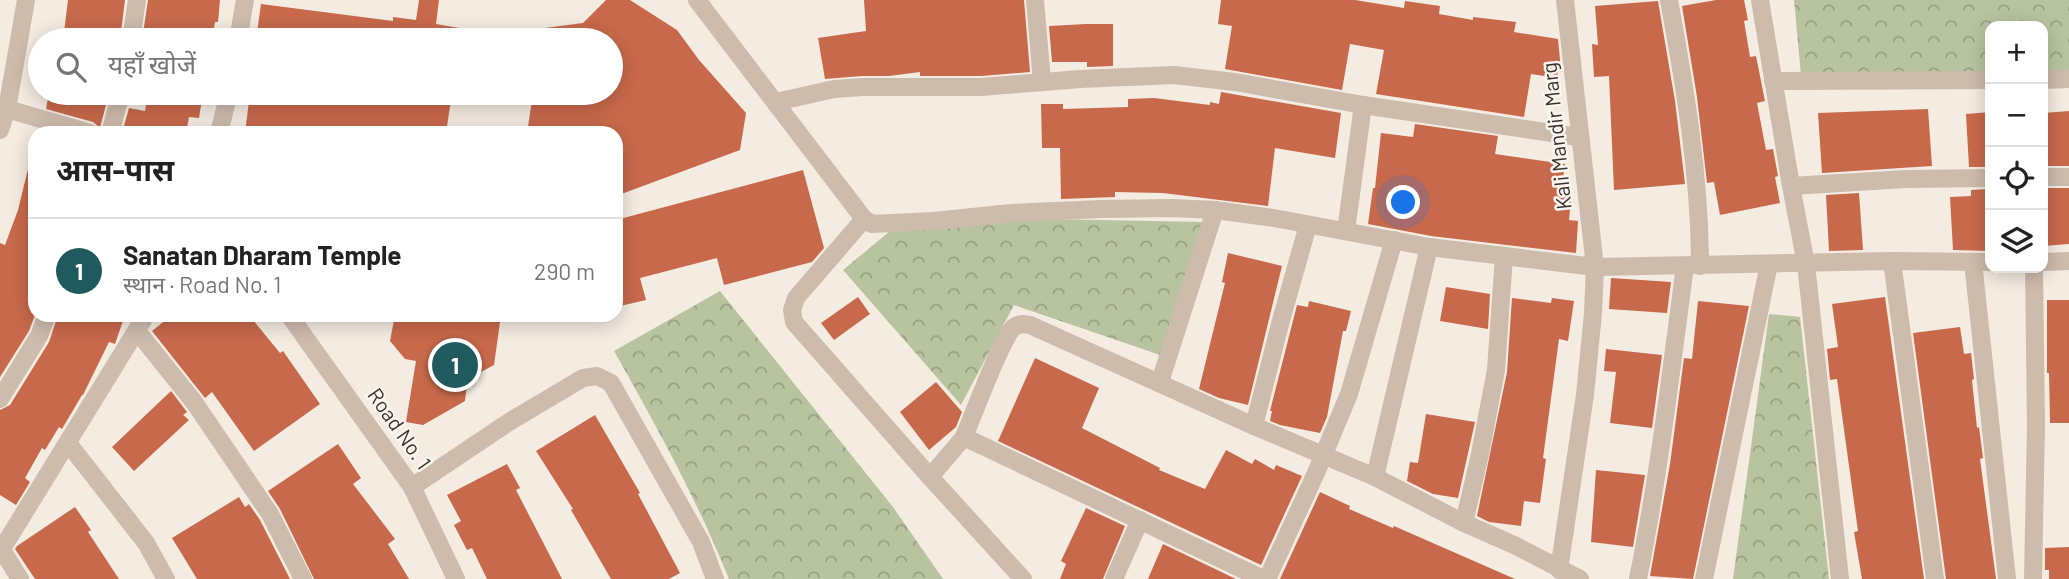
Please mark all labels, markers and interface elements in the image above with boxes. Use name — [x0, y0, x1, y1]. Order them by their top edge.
map controls — [1985, 21, 2048, 273]
button: + — [1985, 21, 2048, 84]
search box — [28, 28, 623, 105]
icon: search — [52, 48, 90, 86]
text: यहाँ खोजें — [108, 48, 196, 79]
street label: Kali Mandir Marg — [1535, 61, 1576, 211]
button: − — [1985, 84, 2048, 147]
button: locate — [1985, 147, 2048, 210]
text: आस-पास — [56, 151, 174, 187]
your location — [1386, 185, 1420, 219]
button: layers — [1985, 210, 2048, 273]
text: Sanatan Dharam Temple — [123, 239, 401, 270]
text: 1 — [75, 257, 83, 285]
text: 290 m — [534, 257, 595, 285]
text: स्थान · Road No. 1 — [123, 270, 281, 298]
pin: 1 — [432, 339, 478, 391]
street label: Road No. 1 — [363, 383, 437, 474]

